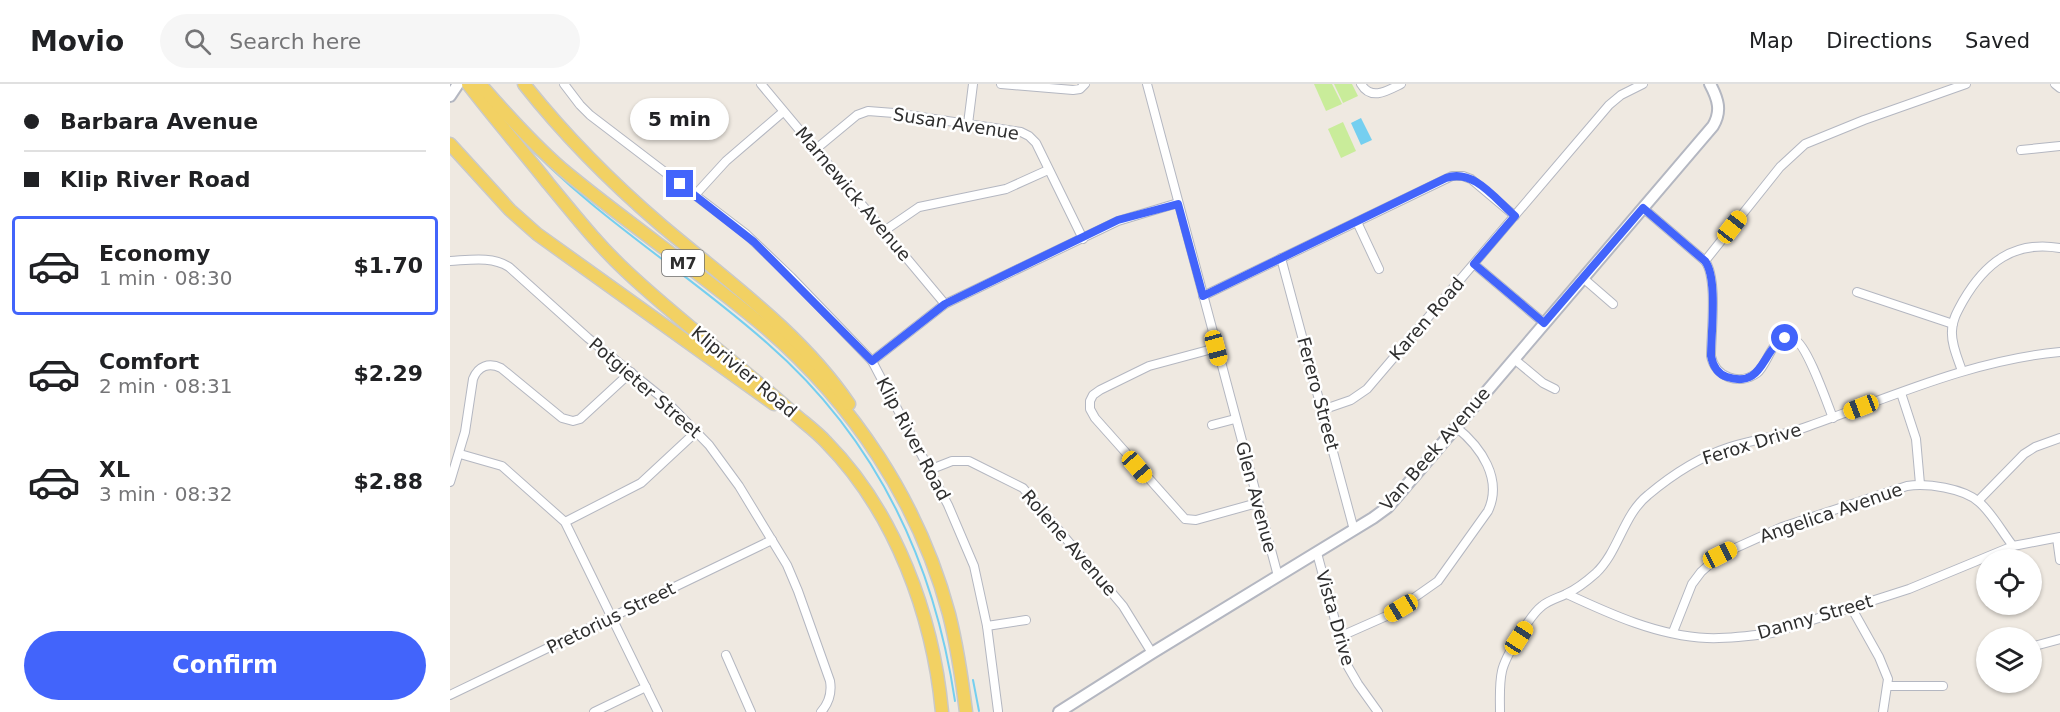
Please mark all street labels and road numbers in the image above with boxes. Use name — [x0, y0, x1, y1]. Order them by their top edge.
street label: Susan Avenue — [892, 103, 1021, 144]
street label: Marnewick Avenue — [791, 122, 916, 265]
road number: M7 — [662, 250, 704, 276]
street label: Karen Road — [1385, 273, 1468, 364]
street label: Kliprivier Road — [688, 322, 801, 422]
street label: Potgieter Street — [585, 333, 706, 442]
street label: Ferero Street — [1293, 335, 1344, 453]
street label: Klip River Road — [872, 374, 955, 504]
street label: Van Beek Avenue — [1375, 383, 1494, 515]
street label: Ferox Drive — [1700, 419, 1804, 469]
street label: Glen Avenue — [1232, 439, 1281, 555]
street label: Angelica Avenue — [1757, 478, 1905, 547]
street label: Rolene Avenue — [1018, 485, 1121, 600]
street label: Vista Drive — [1312, 568, 1359, 668]
street label: Pretorius Street — [543, 577, 678, 658]
street label: Danny Street — [1755, 590, 1875, 643]

